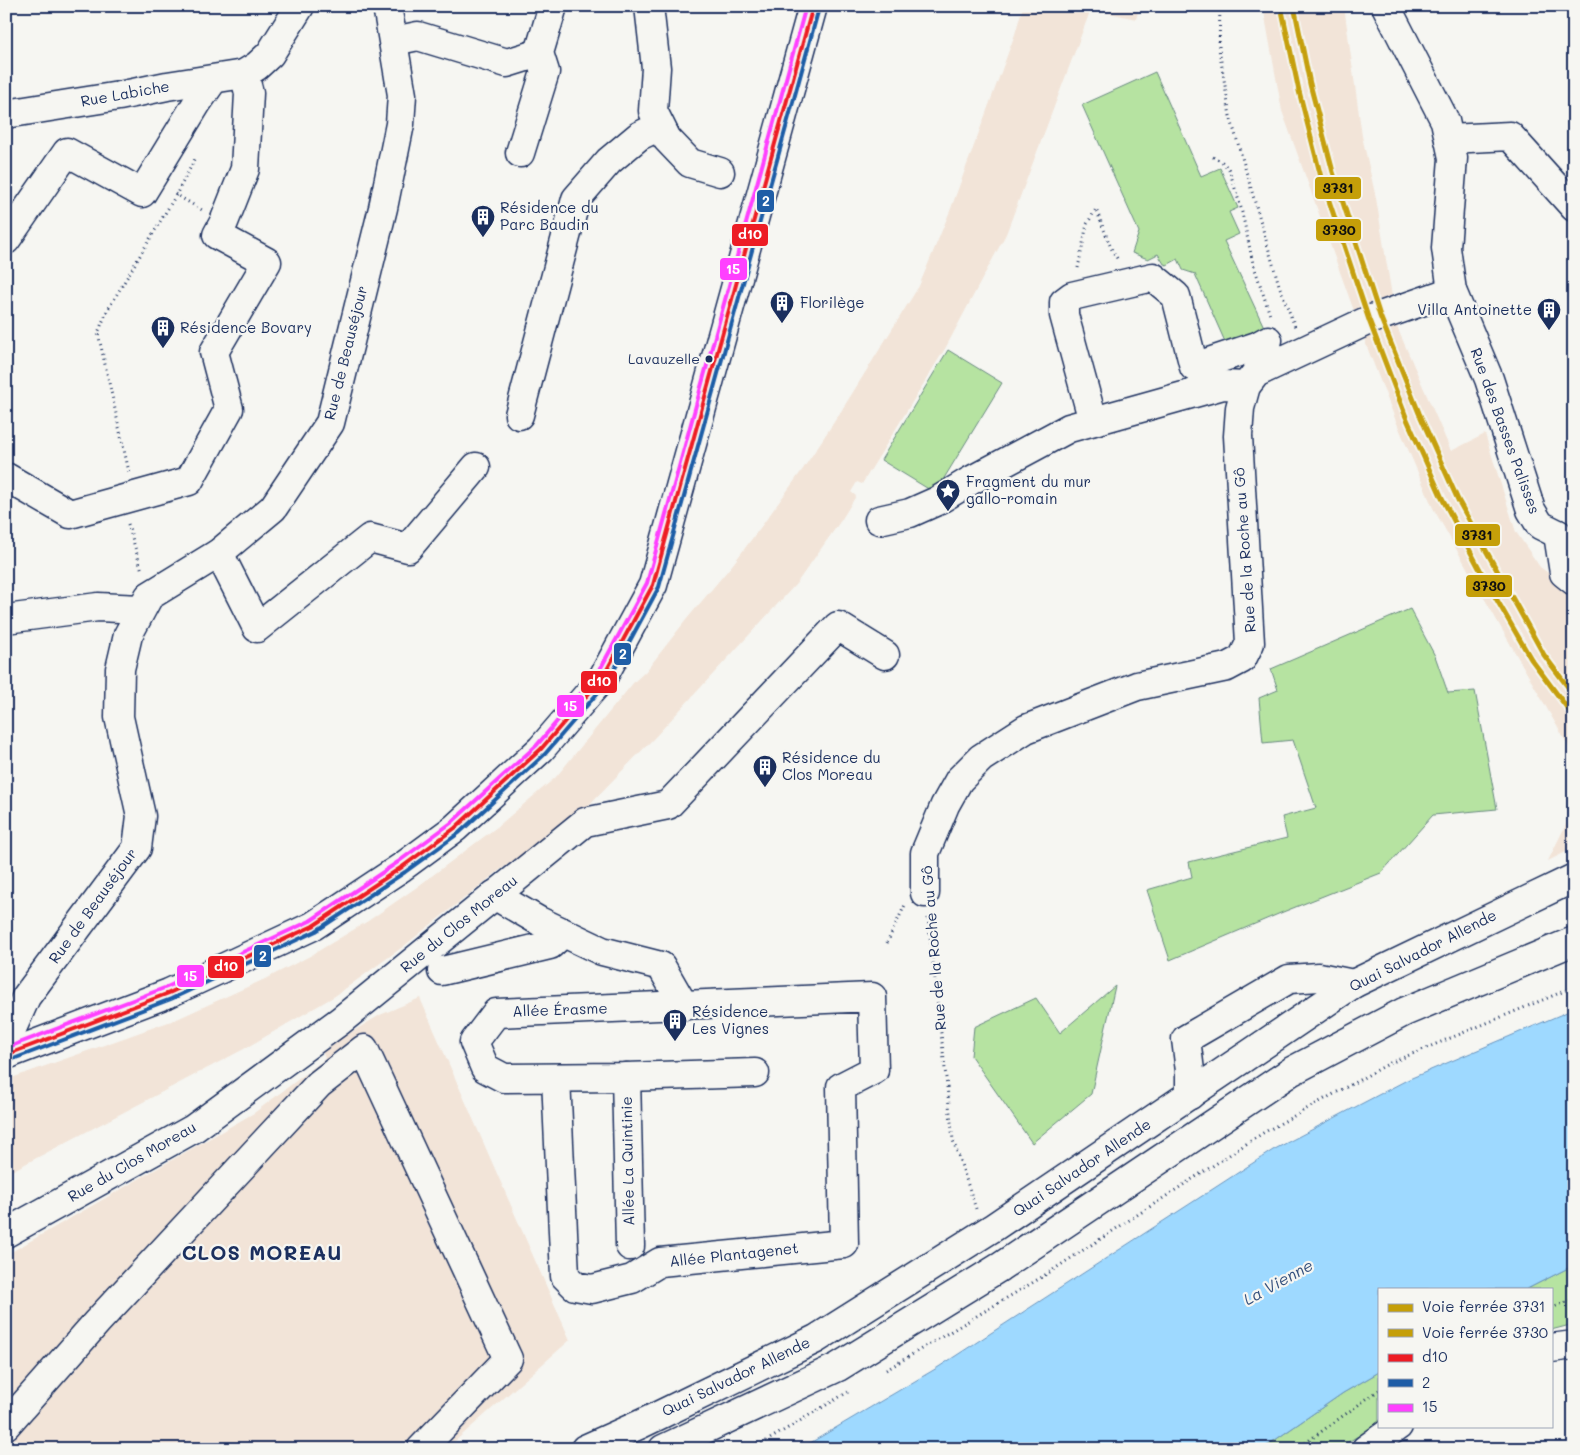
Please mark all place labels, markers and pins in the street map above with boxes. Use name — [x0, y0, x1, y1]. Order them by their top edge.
place label: Résidence du Parc Baudin — [500, 197, 599, 234]
building icon: Résidence du Parc Baudin — [470, 204, 496, 238]
building icon: Florilège — [769, 290, 795, 324]
place label: Florilège — [800, 292, 865, 312]
building icon: Villa Antoinette — [1536, 297, 1562, 331]
place label: Villa Antoinette — [1417, 299, 1532, 319]
building icon: Résidence Bovary — [150, 315, 176, 349]
place label: Résidence Bovary — [180, 317, 312, 337]
place label: Lavauzelle — [628, 349, 700, 368]
marker: Lavauzelle — [704, 354, 714, 364]
place label: Fragment du mur gallo-romain — [966, 471, 1091, 508]
place icon: Fragment du mur gallo-romain — [935, 478, 961, 512]
place label: Résidence du Clos Moreau — [782, 747, 881, 784]
building icon: Résidence du Clos Moreau — [752, 754, 778, 788]
place label: Résidence Les Vignes — [692, 1001, 769, 1038]
building icon: Résidence Les Vignes — [662, 1008, 688, 1042]

